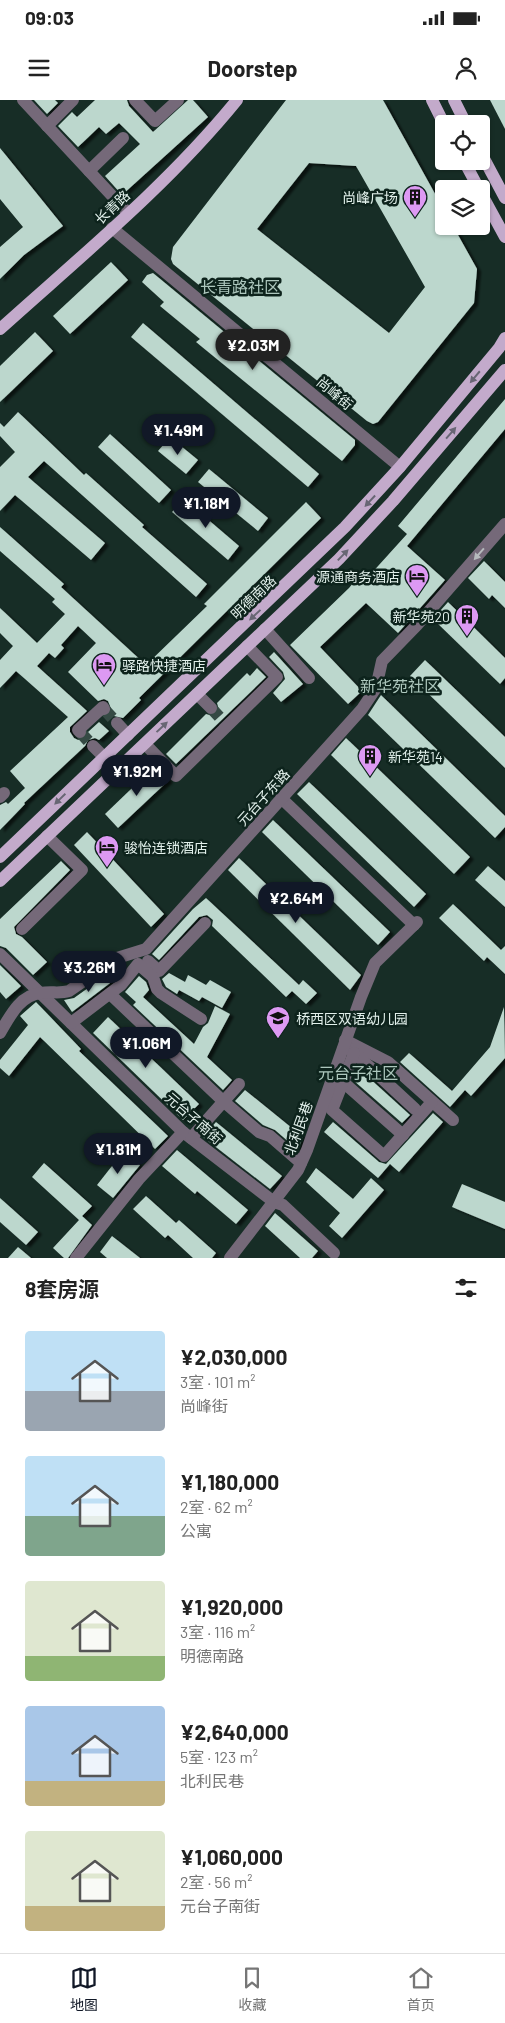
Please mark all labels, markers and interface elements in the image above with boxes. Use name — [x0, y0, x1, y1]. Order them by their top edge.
text: 09:03 — [25, 6, 74, 29]
icon: menu — [25, 54, 53, 82]
icon: person — [452, 54, 480, 82]
text: Doorstep — [207, 55, 298, 81]
map controls — [435, 115, 490, 235]
button: locate — [435, 115, 490, 170]
button: layers — [435, 180, 490, 235]
building icon: 尚峰广场 — [402, 184, 428, 218]
street label: 长青路 — [91, 186, 133, 228]
place label: 尚峰广场 — [342, 189, 398, 206]
district label: 长青路社区 — [200, 277, 280, 296]
pin: ¥2.03M — [212, 328, 294, 371]
text: ¥2.03M — [226, 335, 280, 354]
one-way arrow — [470, 370, 481, 383]
street label: 尚峰街 — [313, 373, 357, 413]
pin: ¥1.49M — [137, 414, 219, 456]
text: ¥1.49M — [153, 420, 203, 439]
one-way arrow — [445, 427, 456, 439]
pin: ¥1.18M — [165, 486, 247, 529]
text: ¥1.18M — [183, 493, 229, 512]
one-way arrow — [364, 494, 376, 506]
one-way arrow — [474, 548, 485, 560]
one-way arrow — [337, 549, 349, 561]
hotel icon: 源通商务酒店 — [404, 563, 430, 597]
place label: 源通商务酒店 — [316, 568, 400, 585]
street label: 明德南路 — [227, 571, 279, 623]
building icon: 新华苑20 — [454, 603, 480, 637]
place label: 新华苑20 — [393, 608, 450, 625]
one-way arrow — [250, 609, 262, 621]
hotel icon: 驿路快捷酒店 — [91, 652, 117, 686]
place label: 驿路快捷酒店 — [122, 657, 206, 674]
district label: 新华苑社区 — [360, 676, 440, 695]
one-way arrow — [156, 721, 168, 733]
building icon: 新华苑14 — [357, 743, 383, 777]
place label: 新华苑14 — [388, 748, 443, 765]
pin: ¥1.92M — [96, 754, 178, 797]
text: ¥1.92M — [112, 761, 162, 780]
street label: 元台子东路 — [233, 765, 293, 829]
one-way arrow — [55, 793, 67, 805]
hotel icon: 骏怡连锁酒店 — [94, 834, 120, 868]
place label: 骏怡连锁酒店 — [124, 839, 208, 856]
pin: ¥2.64M — [255, 882, 337, 924]
text: ¥2.64M — [269, 888, 323, 907]
pin: ¥3.26M — [48, 950, 130, 993]
text: ¥3.26M — [63, 957, 115, 976]
school or university icon: 桥西区双语幼儿园 — [265, 1005, 291, 1039]
place label: 桥西区双语幼儿园 — [296, 1010, 408, 1027]
pin: ¥1.06M — [105, 1026, 187, 1069]
text: ¥1.06M — [121, 1033, 171, 1052]
district label: 元台子社区 — [318, 1063, 398, 1082]
street label: 元台子南街 — [162, 1089, 226, 1147]
street label: 北利民巷 — [280, 1099, 316, 1157]
pin: ¥1.81M — [77, 1132, 159, 1175]
text: ¥1.81M — [95, 1139, 141, 1158]
icon: filters — [452, 1274, 480, 1302]
text: 8套房源 — [25, 1276, 99, 1301]
text: ¥2,030,000 — [180, 1344, 287, 1369]
icon: home — [65, 1351, 125, 1411]
text: 3室 · 101 m² — [180, 1372, 255, 1391]
text: 尚峰街 — [180, 1396, 228, 1415]
text: ¥1,180,000 — [180, 1469, 279, 1494]
icon: home — [65, 1476, 125, 1536]
text: 2室 · 62 m² — [180, 1497, 253, 1516]
text: 公寓 — [180, 1521, 212, 1540]
text: ¥1,920,000 — [180, 1594, 283, 1619]
icon: home — [65, 1601, 125, 1661]
text: 3室 · 116 m² — [180, 1622, 255, 1641]
text: 明德南路 — [180, 1646, 244, 1665]
text: ¥2,640,000 — [180, 1719, 289, 1744]
icon: home — [65, 1726, 125, 1786]
text: 5室 · 123 m² — [180, 1747, 258, 1766]
text: 北利民巷 — [180, 1771, 244, 1790]
text: ¥1,060,000 — [180, 1844, 283, 1869]
icon: home — [65, 1851, 125, 1911]
text: 2室 · 56 m² — [180, 1872, 252, 1891]
text: 元台子南街 — [180, 1896, 260, 1915]
tab: 地图 — [70, 1964, 98, 2014]
tab: 收藏 — [238, 1964, 266, 2014]
tab: 首页 — [407, 1964, 435, 2014]

